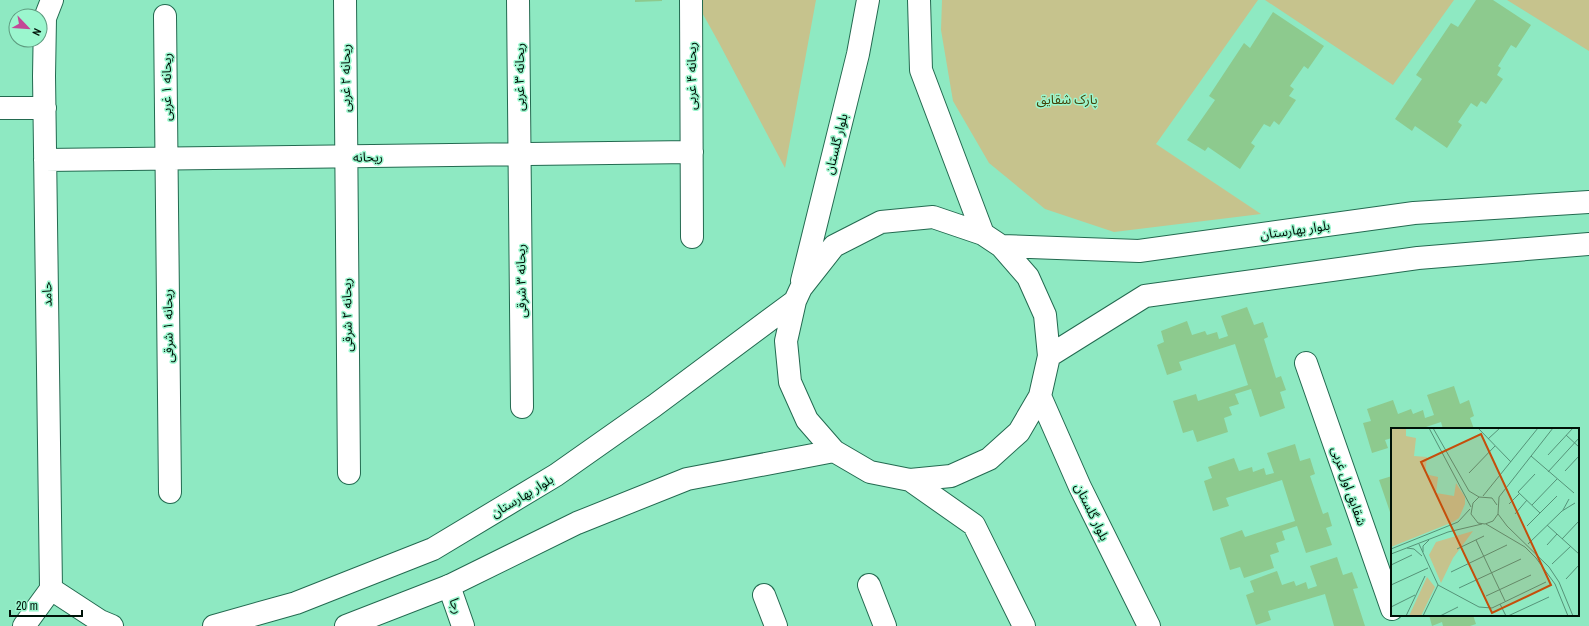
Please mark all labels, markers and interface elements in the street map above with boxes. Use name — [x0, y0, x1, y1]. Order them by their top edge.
north arrow — [8, 8, 48, 48]
text: N — [29, 26, 45, 38]
street label: ریحانه ۴ غربی — [683, 42, 700, 110]
street label: ریحانه ۳ غربی — [511, 43, 528, 111]
street label: ریحانه ۲ غربی — [337, 44, 354, 112]
street label: ریحانه ۱ غربی — [158, 53, 175, 121]
park label: پارک شقایق — [1036, 91, 1098, 109]
street label: بلوار گلستان — [820, 112, 852, 176]
street label: ریحانه — [353, 148, 383, 166]
street label: بلوار بهارستان — [1259, 217, 1331, 243]
street label: ریحانه ۳ شرقی — [512, 244, 530, 318]
street label: ریحانه ۲ شرقی — [338, 278, 356, 352]
street label: حامد — [38, 281, 56, 307]
street label: ریحانه ۱ شرقی — [159, 289, 177, 363]
inset map — [1391, 428, 1579, 616]
street label: شقایق اول غربی — [1327, 444, 1371, 528]
street label: بلوار بهارستان — [487, 471, 557, 521]
street label: بلوار گلستان — [1071, 480, 1113, 544]
scale bar — [10, 592, 82, 618]
street label: رجا — [445, 596, 467, 616]
text: 20 m — [16, 598, 38, 614]

